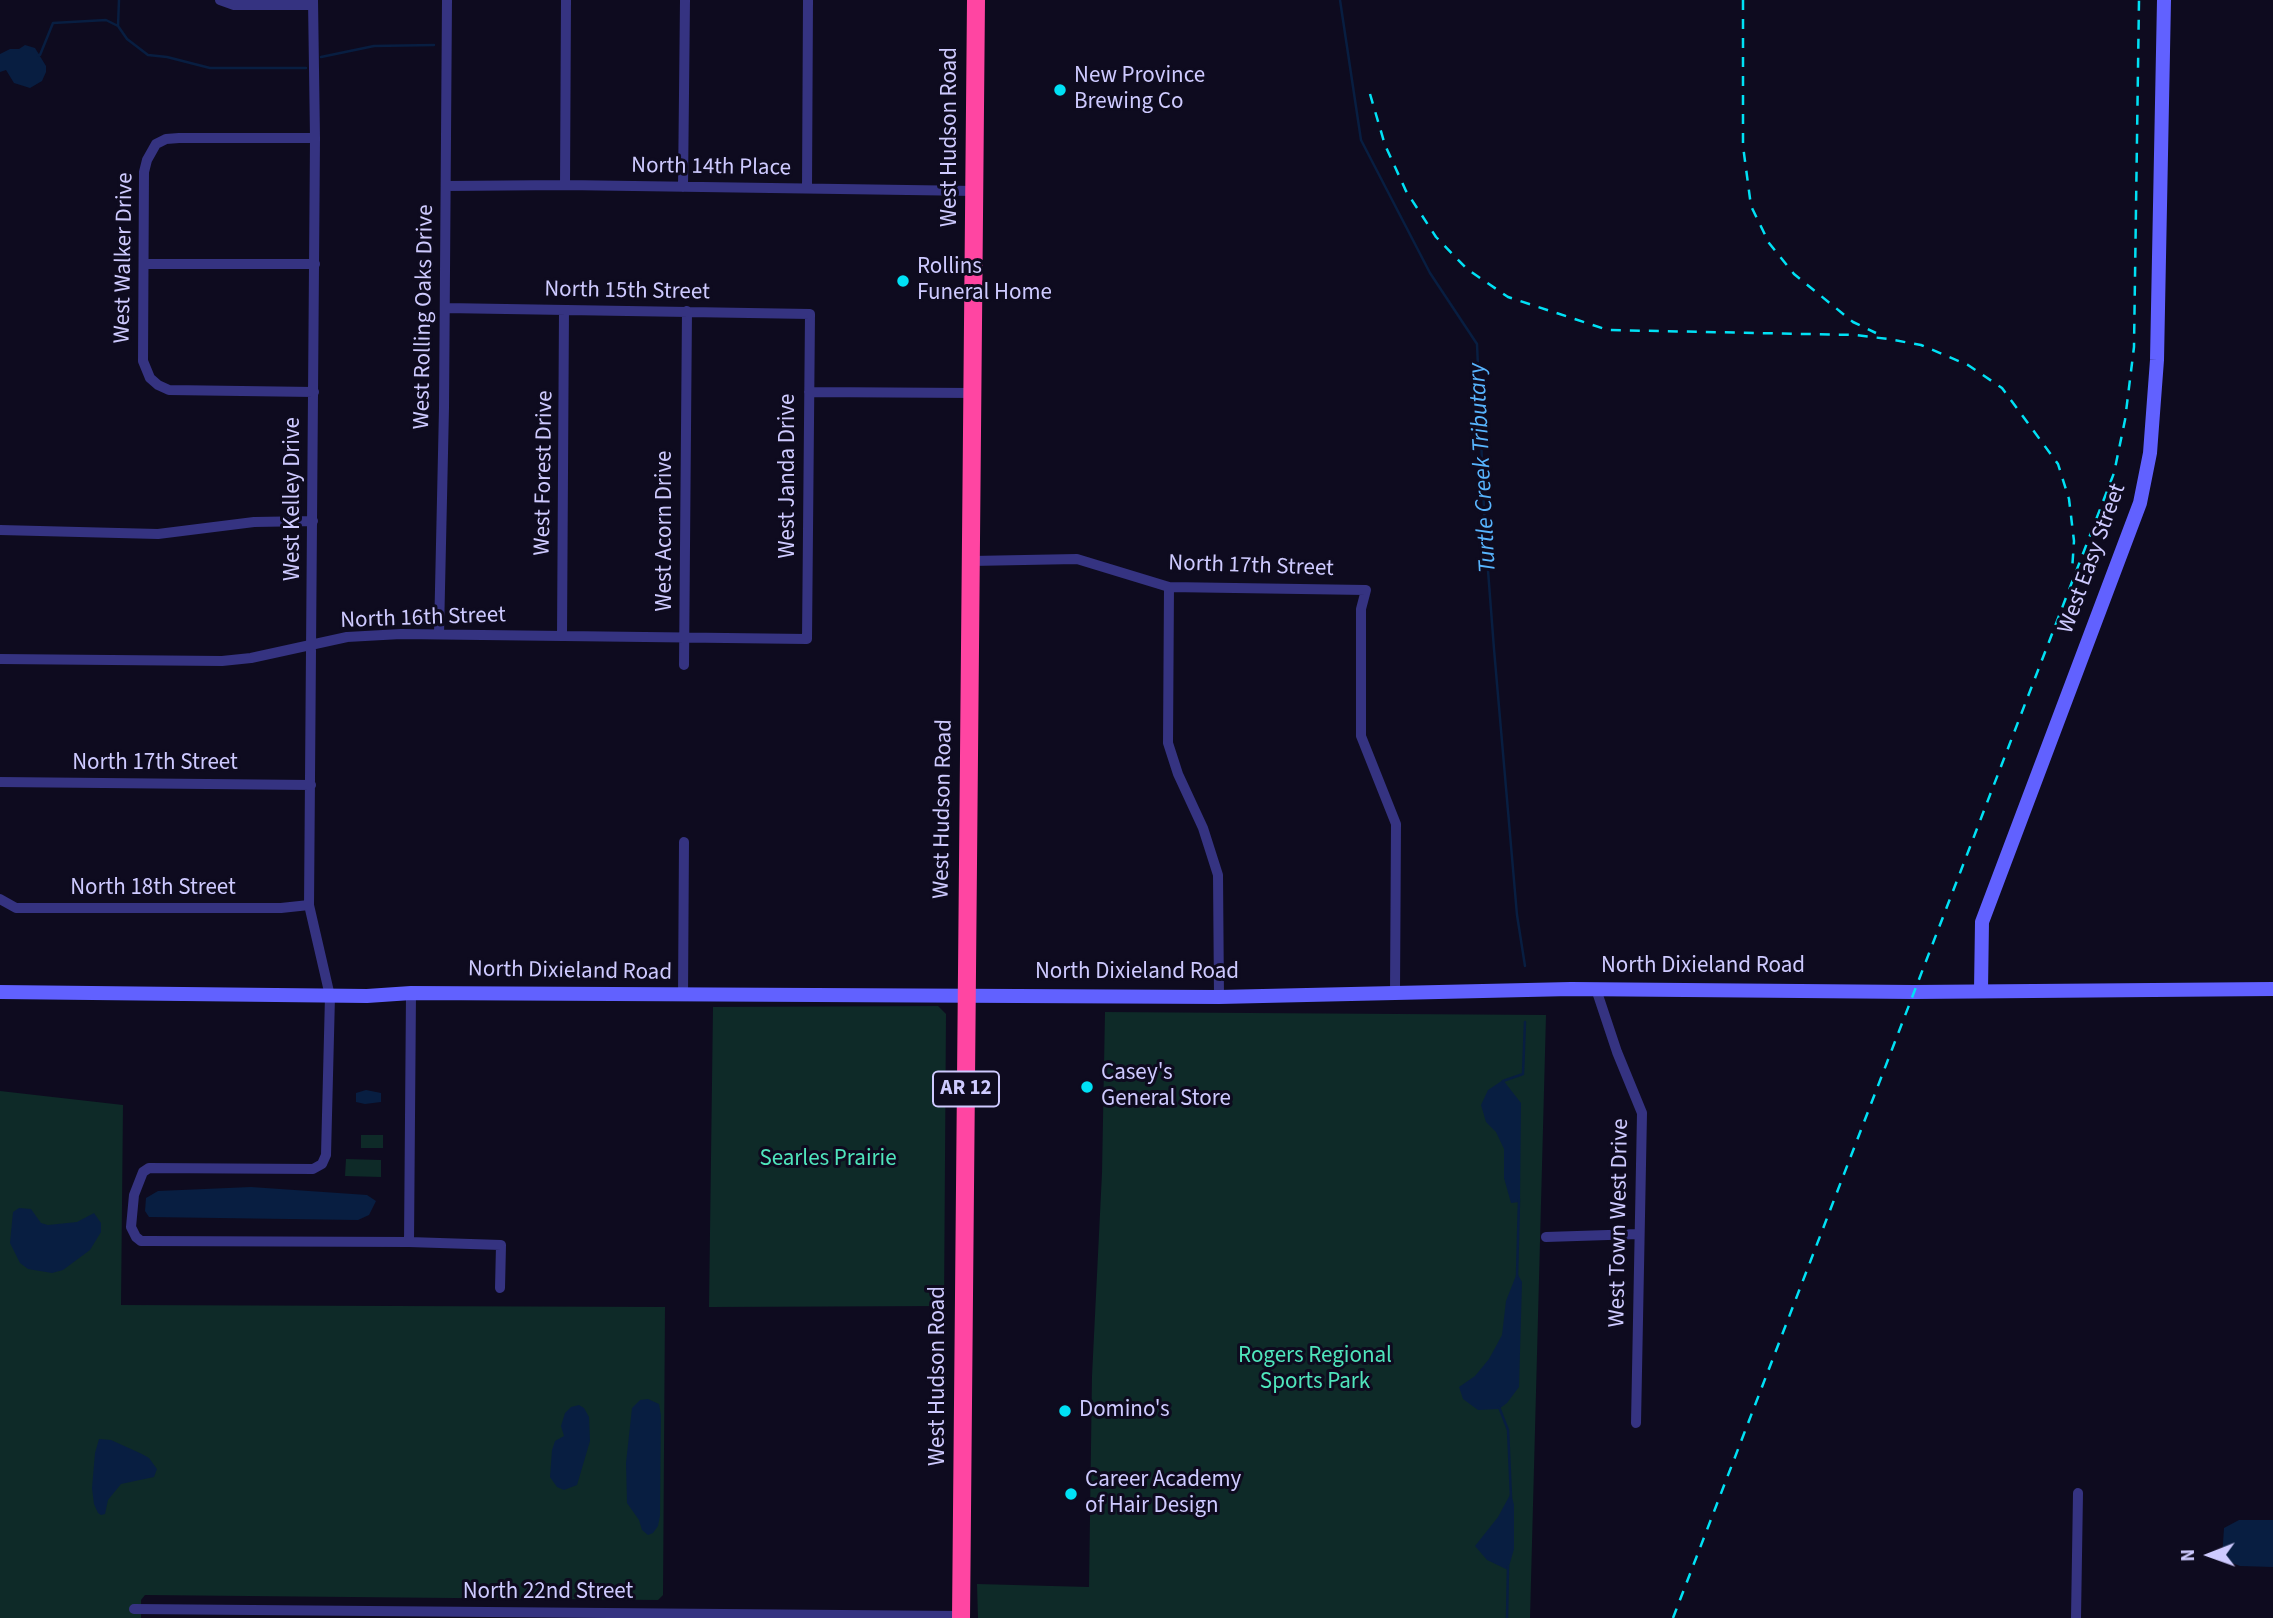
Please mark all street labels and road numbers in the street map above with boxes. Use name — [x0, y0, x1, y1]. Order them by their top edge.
street label: West Hudson Road — [937, 47, 965, 227]
street label: North 14th Place — [631, 153, 791, 183]
street label: West Walker Drive — [110, 172, 140, 344]
street label: West Rolling Oaks Drive — [409, 204, 441, 430]
street label: North 15th Street — [544, 277, 710, 307]
street label: West Forest Drive — [530, 390, 560, 556]
street label: West Janda Drive — [775, 393, 803, 559]
street label: West Kelley Drive — [280, 417, 308, 581]
street label: West Acorn Drive — [652, 450, 680, 612]
street label: West Easy Street — [2053, 480, 2133, 638]
street label: North 17th Street — [1168, 550, 1334, 584]
street label: North 16th Street — [340, 602, 506, 636]
street label: West Hudson Road — [929, 719, 959, 899]
street label: North 17th Street — [72, 750, 238, 778]
street label: North 18th Street — [70, 875, 236, 903]
street label: North Dixieland Road — [1601, 953, 1805, 981]
street label: North Dixieland Road — [468, 956, 672, 988]
street label: North Dixieland Road — [1035, 959, 1239, 987]
road number: AR 12 — [933, 1072, 999, 1106]
street label: West Town West Drive — [1604, 1118, 1636, 1328]
street label: West Hudson Road — [925, 1286, 953, 1466]
street label: North 22nd Street — [463, 1579, 633, 1607]

